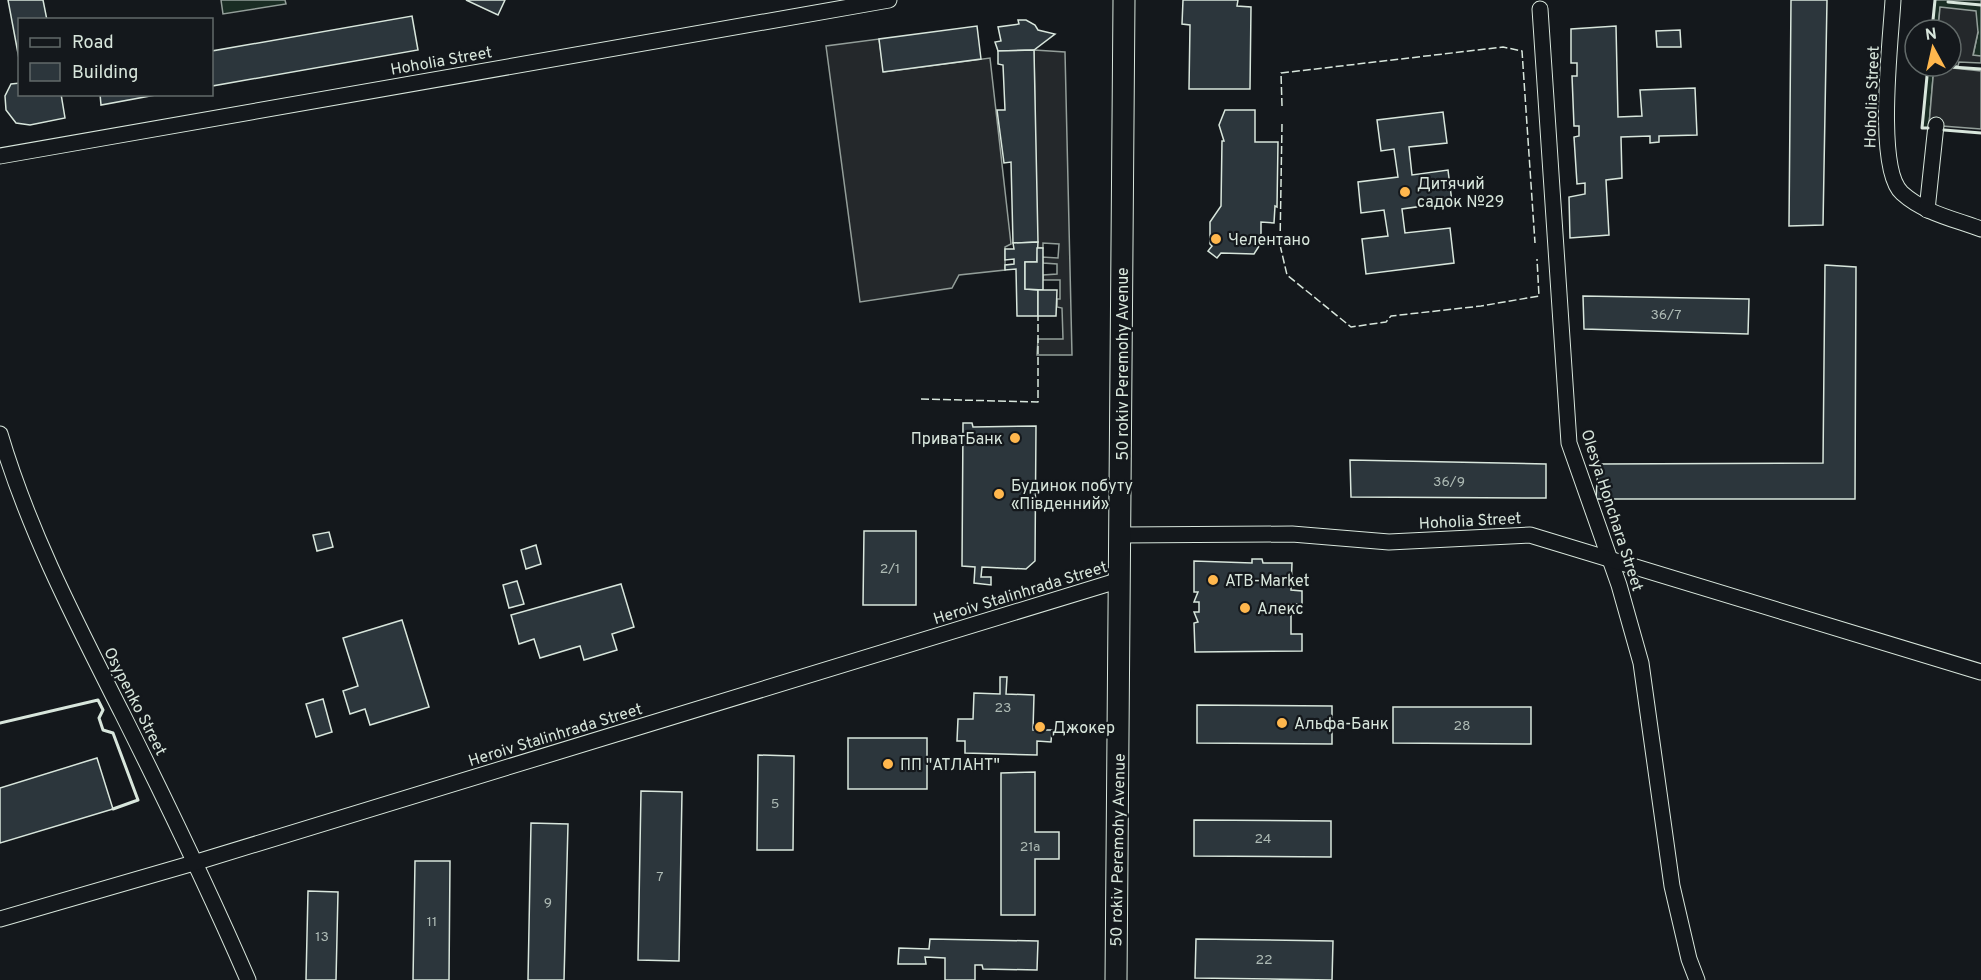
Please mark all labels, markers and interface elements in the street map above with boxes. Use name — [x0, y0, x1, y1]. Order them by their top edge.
legend — [18, 18, 213, 96]
north arrow — [1903, 18, 1963, 78]
text: N — [1924, 24, 1938, 46]
text: Road — [72, 32, 114, 55]
street label: Hoholia Street — [389, 43, 494, 81]
street label: Hoholia Street — [1861, 45, 1885, 149]
text: Building — [72, 62, 138, 85]
place label: Дитячий садок №29 — [1417, 175, 1504, 213]
marker: Дитячий садок №29 — [1398, 185, 1412, 199]
place label: Челентано — [1228, 231, 1310, 251]
marker: Челентано — [1209, 232, 1223, 246]
street label: 50 rokiv Peremohy Avenue — [1114, 267, 1134, 461]
house number: 36/7 — [1650, 307, 1682, 324]
street label: Olesya Honchara Street — [1575, 427, 1647, 594]
place label: ПриватБанк — [911, 430, 1003, 450]
marker: ПриватБанк — [1008, 431, 1022, 445]
house number: 36/9 — [1433, 474, 1465, 491]
place label: Будинок побуту «Південний» — [1011, 477, 1133, 515]
marker: Будинок побуту «Південний» — [992, 487, 1006, 501]
street label: Hoholia Street — [1418, 509, 1522, 535]
street label: Heroiv Stalinhrada Street — [931, 558, 1110, 630]
house number: 2/1 — [880, 561, 900, 578]
place label: ATB-Market — [1225, 572, 1310, 592]
marker: ATB-Market — [1206, 573, 1220, 587]
place label: Алекс — [1257, 600, 1303, 620]
marker: Алекс — [1238, 601, 1252, 615]
street label: Osypenko Street — [98, 644, 170, 759]
street label: Heroiv Stalinhrada Street — [466, 700, 645, 772]
house number: 23 — [995, 700, 1012, 717]
place label: Альфа-Банк — [1294, 715, 1389, 735]
marker: Альфа-Банк — [1275, 716, 1289, 730]
house number: 28 — [1453, 718, 1471, 735]
place label: Джокер — [1052, 719, 1115, 739]
marker: Джокер — [1033, 720, 1047, 734]
street label: 50 rokiv Peremohy Avenue — [1107, 753, 1131, 947]
place label: ПП "АТЛАНТ" — [900, 756, 1000, 776]
marker: ПП "АТЛАНТ" — [881, 757, 895, 771]
house number: 5 — [771, 796, 779, 813]
house number: 24 — [1254, 831, 1272, 848]
house number: 21а — [1020, 839, 1040, 856]
house number: 7 — [656, 869, 664, 886]
house number: 9 — [544, 895, 552, 912]
house number: 11 — [427, 914, 437, 931]
house number: 13 — [315, 929, 329, 946]
house number: 22 — [1255, 952, 1273, 969]

